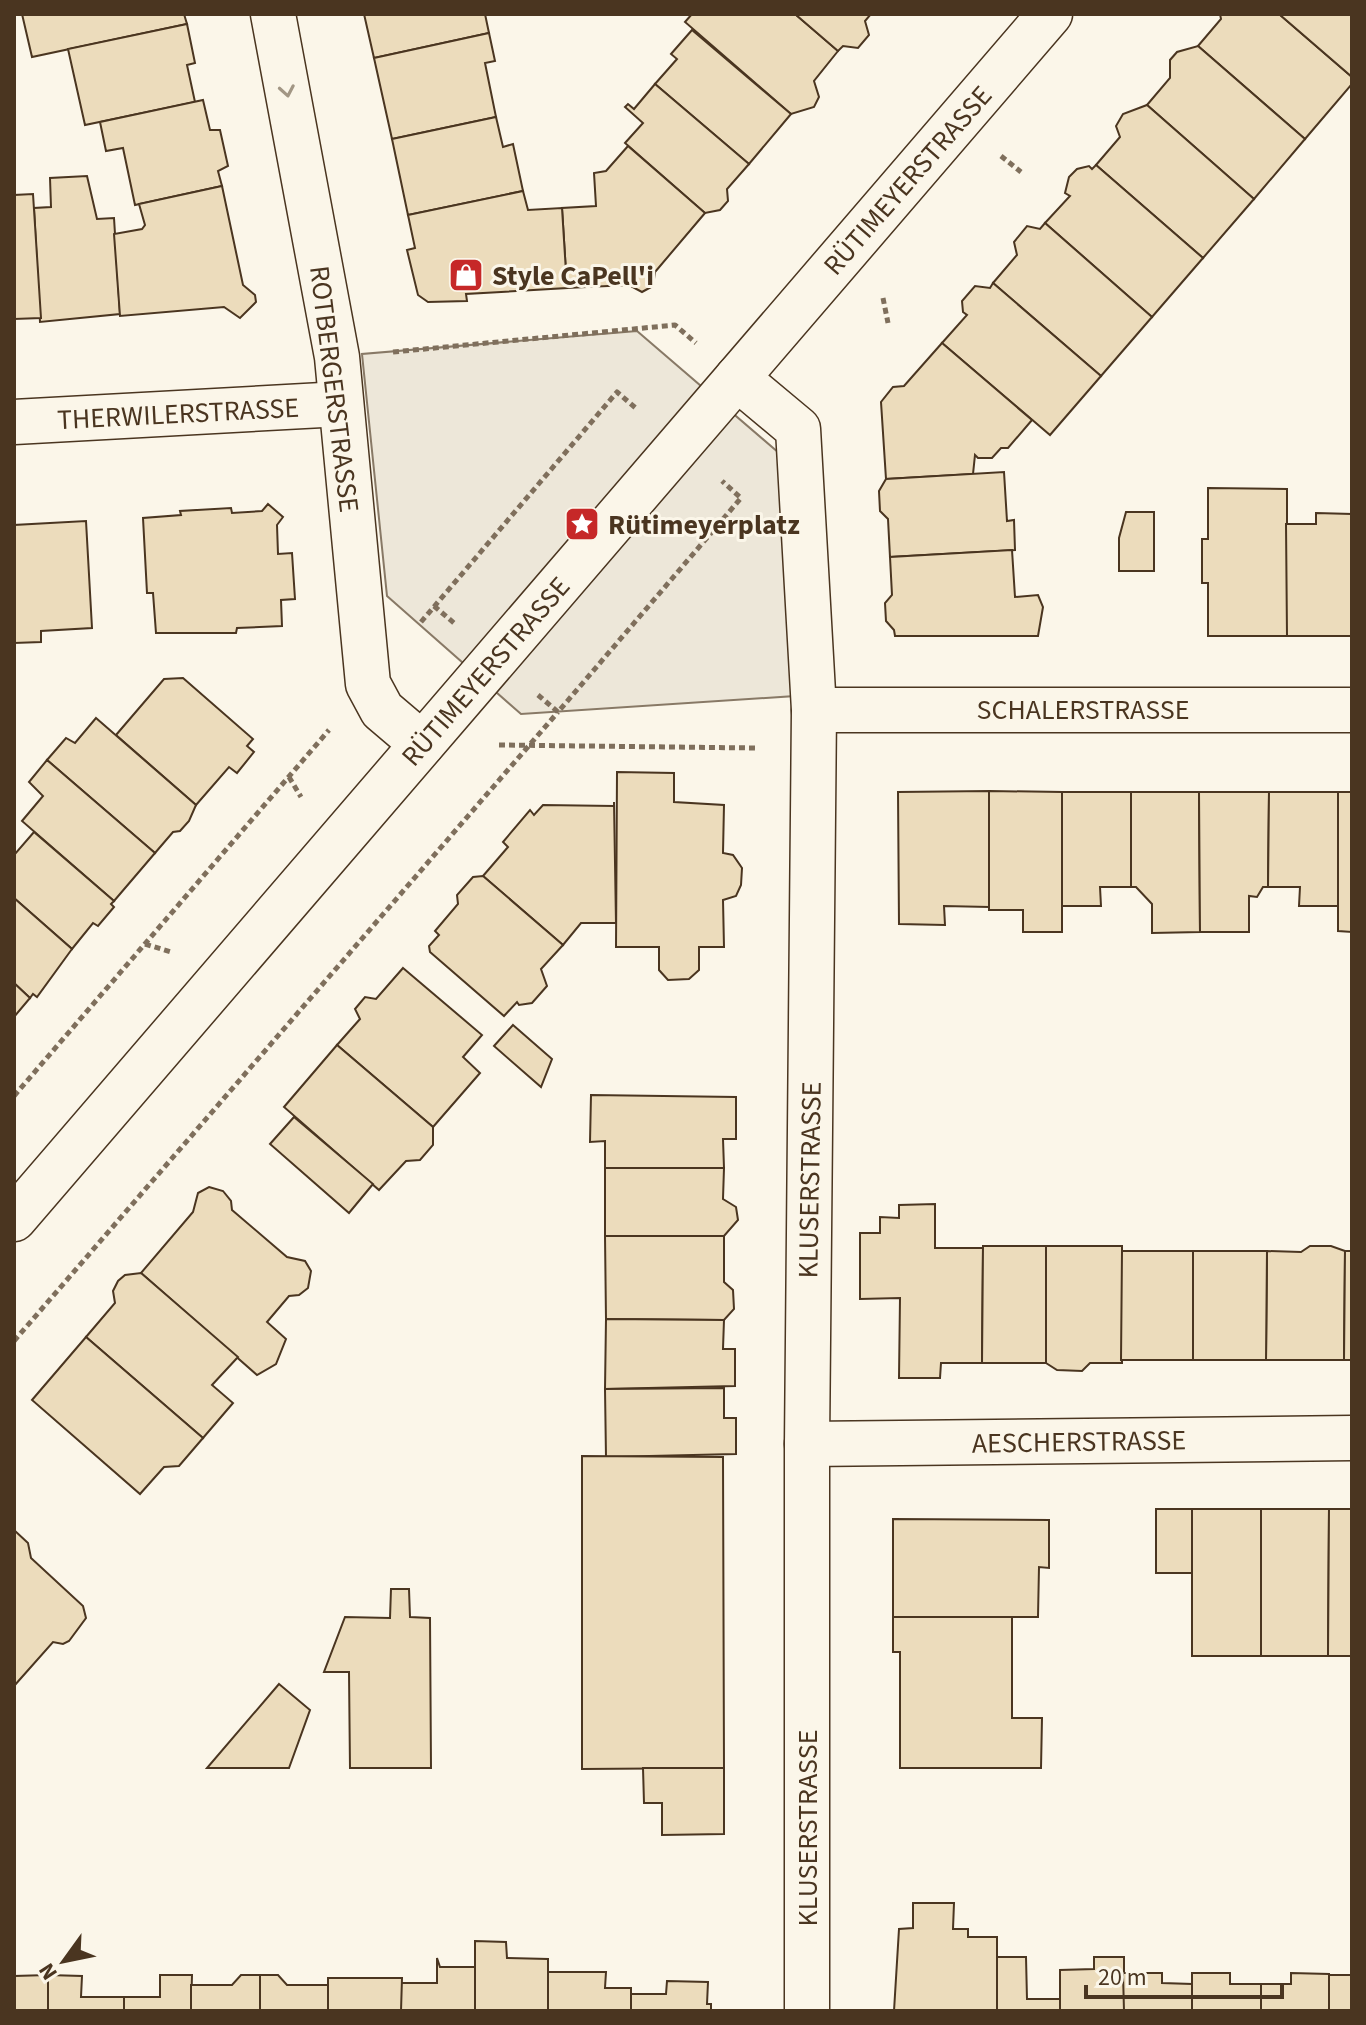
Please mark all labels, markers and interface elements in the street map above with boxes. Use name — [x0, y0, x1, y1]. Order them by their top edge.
street label: RÜTIMEYERSTRASSE — [814, 77, 1002, 284]
one-way arrow — [278, 84, 295, 97]
shop icon: Style CaPell'i — [447, 256, 485, 294]
place label: Style CaPell'i — [492, 256, 654, 296]
street label: ROTBERGERSTRASSE — [299, 263, 369, 515]
street label: THERWILERSTRASSE — [56, 388, 300, 440]
place icon: Rütimeyerplatz — [563, 505, 601, 543]
place label: Rütimeyerplatz — [608, 505, 800, 545]
street label: RÜTIMEYERSTRASSE — [392, 568, 580, 775]
street label: SCHALERSTRASSE — [976, 690, 1190, 730]
street label: KLUSERSTRASSE — [788, 1081, 832, 1279]
street label: AESCHERSTRASSE — [972, 1420, 1186, 1464]
street label: KLUSERSTRASSE — [788, 1730, 828, 1926]
north arrow — [24, 1921, 104, 2001]
scale bar — [1086, 1949, 1282, 1999]
text: N — [31, 1956, 65, 1986]
text: 20 m — [1098, 1960, 1147, 1995]

